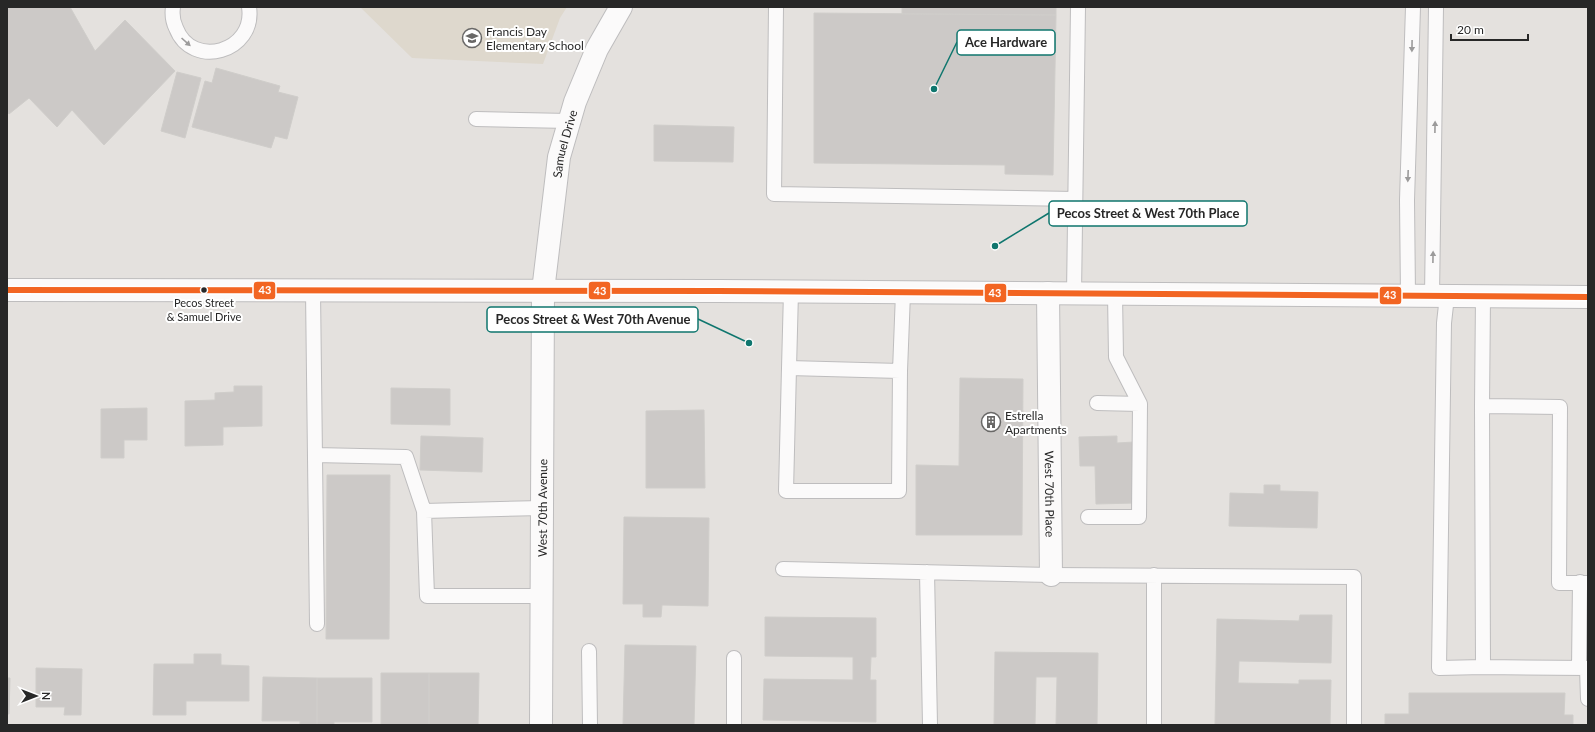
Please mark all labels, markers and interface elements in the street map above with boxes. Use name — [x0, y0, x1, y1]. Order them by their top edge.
scale bar — [1451, 16, 1528, 42]
text: 20 m — [1457, 22, 1484, 37]
place label: Francis Day Elementary School — [486, 24, 584, 53]
school or university icon: Francis Day Elementary School — [461, 27, 483, 49]
callout: Ace Hardware — [957, 30, 1055, 55]
text: Ace Hardware — [964, 34, 1047, 50]
one-way arrow — [181, 37, 191, 46]
one-way arrow — [1409, 40, 1415, 53]
street label: Samuel Drive — [549, 108, 580, 179]
one-way arrow — [1432, 120, 1438, 133]
one-way arrow — [1405, 170, 1411, 183]
callout: Pecos Street & West 70th Place — [1049, 201, 1247, 226]
text: Pecos Street & West 70th Place — [1057, 205, 1239, 221]
one-way arrow — [1430, 250, 1436, 263]
line badge: 43 — [253, 281, 276, 300]
line badge: 43 — [588, 281, 611, 300]
text: 43 — [259, 283, 271, 296]
line badge: 43 — [984, 283, 1007, 303]
text: 43 — [594, 284, 606, 297]
marker: Pecos Street & Samuel Drive — [199, 285, 209, 295]
text: 43 — [989, 286, 1001, 299]
line badge: 43 — [1379, 286, 1402, 305]
text: 43 — [1384, 288, 1396, 301]
place label: Pecos Street & Samuel Drive — [167, 296, 242, 323]
callout: Pecos Street & West 70th Avenue — [487, 307, 698, 332]
text: Pecos Street & West 70th Avenue — [496, 311, 691, 327]
place label: Estrella Apartments — [1005, 408, 1067, 437]
building icon: Estrella Apartments — [980, 411, 1002, 433]
street label: West 70th Place — [1042, 451, 1058, 537]
street label: West 70th Avenue — [534, 459, 550, 557]
north arrow — [16, 676, 56, 716]
text: N — [40, 692, 53, 700]

